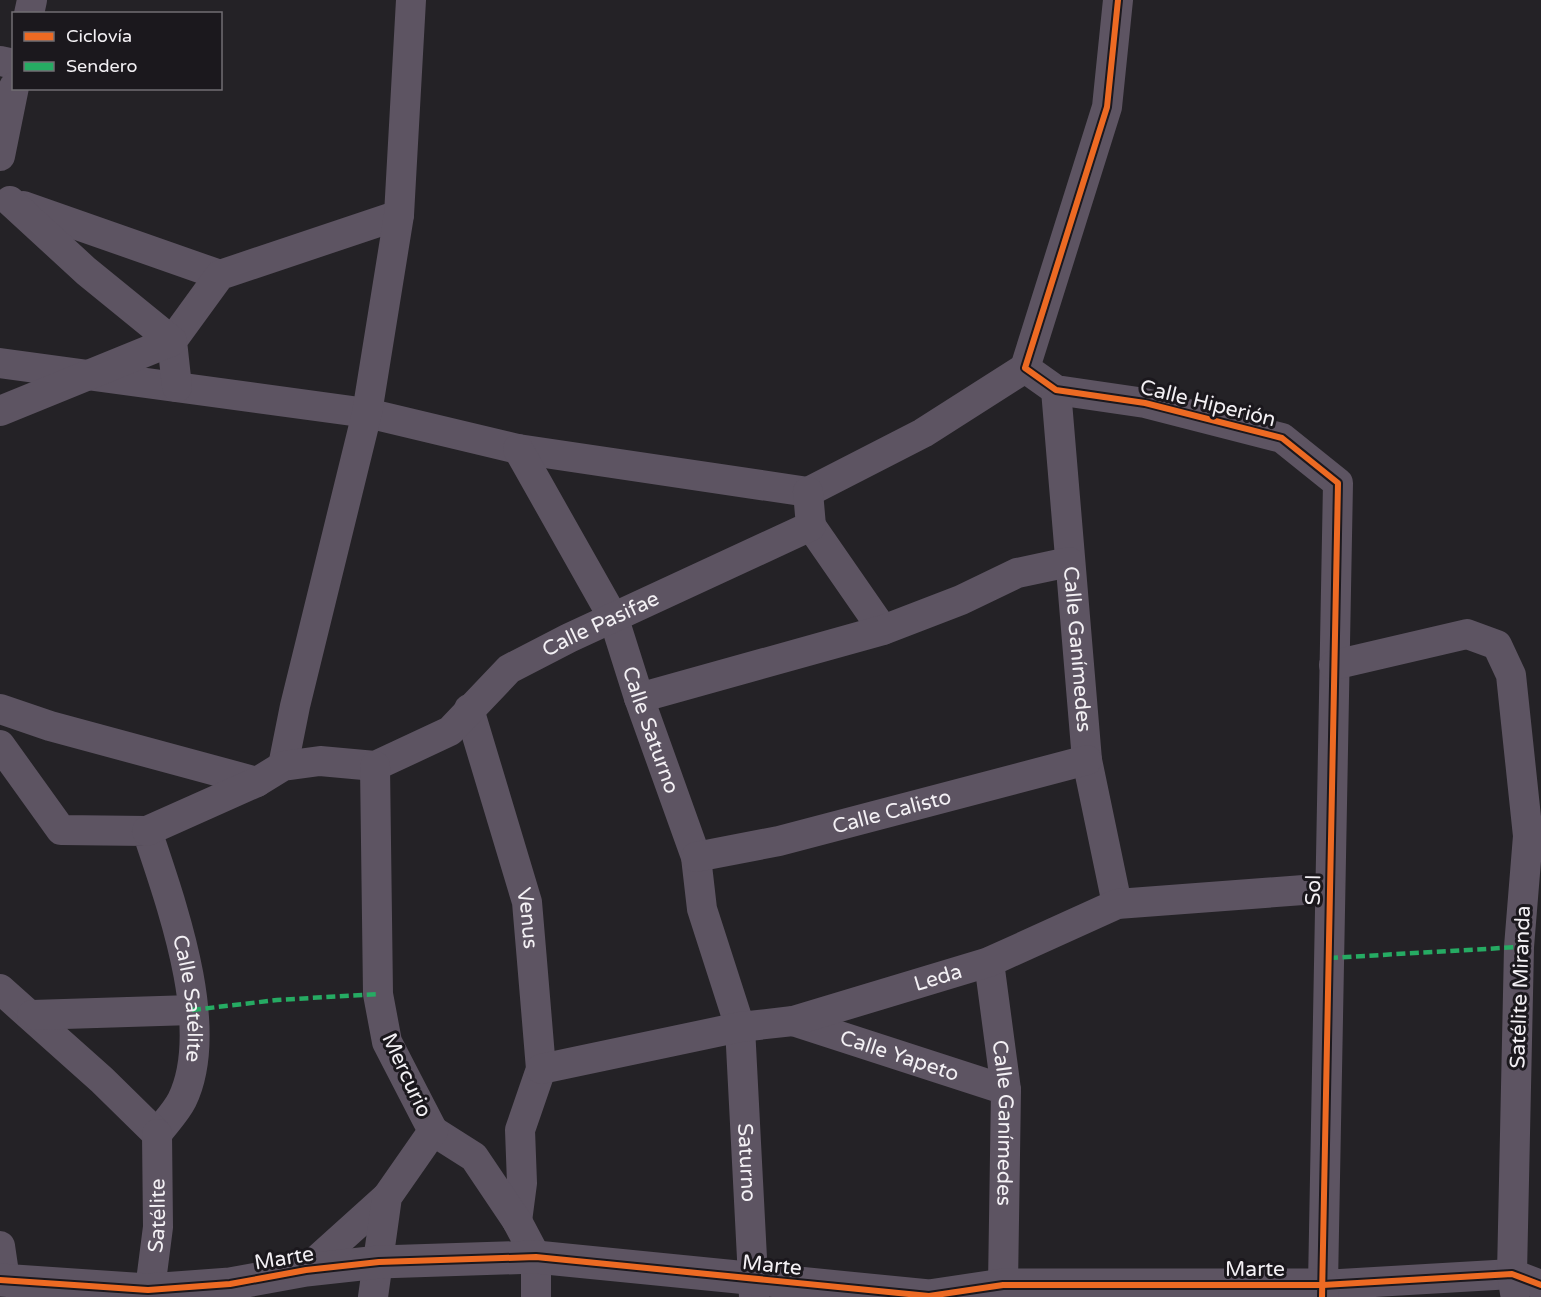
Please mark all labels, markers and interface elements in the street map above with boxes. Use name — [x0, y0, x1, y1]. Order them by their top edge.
legend — [12, 12, 222, 90]
text: Ciclovía — [66, 25, 132, 47]
text: Sendero — [66, 55, 137, 77]
street label: Calle Hiperión — [1137, 375, 1278, 432]
street label: Calle Ganímedes — [1058, 565, 1097, 733]
street label: Calle Pasifae — [538, 586, 663, 663]
street label: Calle Saturno — [617, 663, 684, 797]
street label: Calle Calisto — [830, 784, 954, 839]
street label: Sol — [1301, 874, 1326, 906]
street label: Venus — [511, 885, 543, 950]
street label: Satélite Miranda — [1505, 905, 1536, 1069]
street label: Calle Satélite — [167, 932, 207, 1064]
street label: Leda — [911, 959, 965, 997]
street label: Calle Yapeto — [837, 1025, 962, 1087]
street label: Mercurio — [376, 1029, 437, 1121]
street label: Calle Ganímedes — [986, 1039, 1018, 1206]
street label: Saturno — [732, 1122, 761, 1203]
street label: Satélite — [143, 1178, 171, 1254]
street label: Marte — [253, 1241, 316, 1276]
street label: Marte — [741, 1250, 803, 1281]
street label: Marte — [1225, 1257, 1285, 1282]

